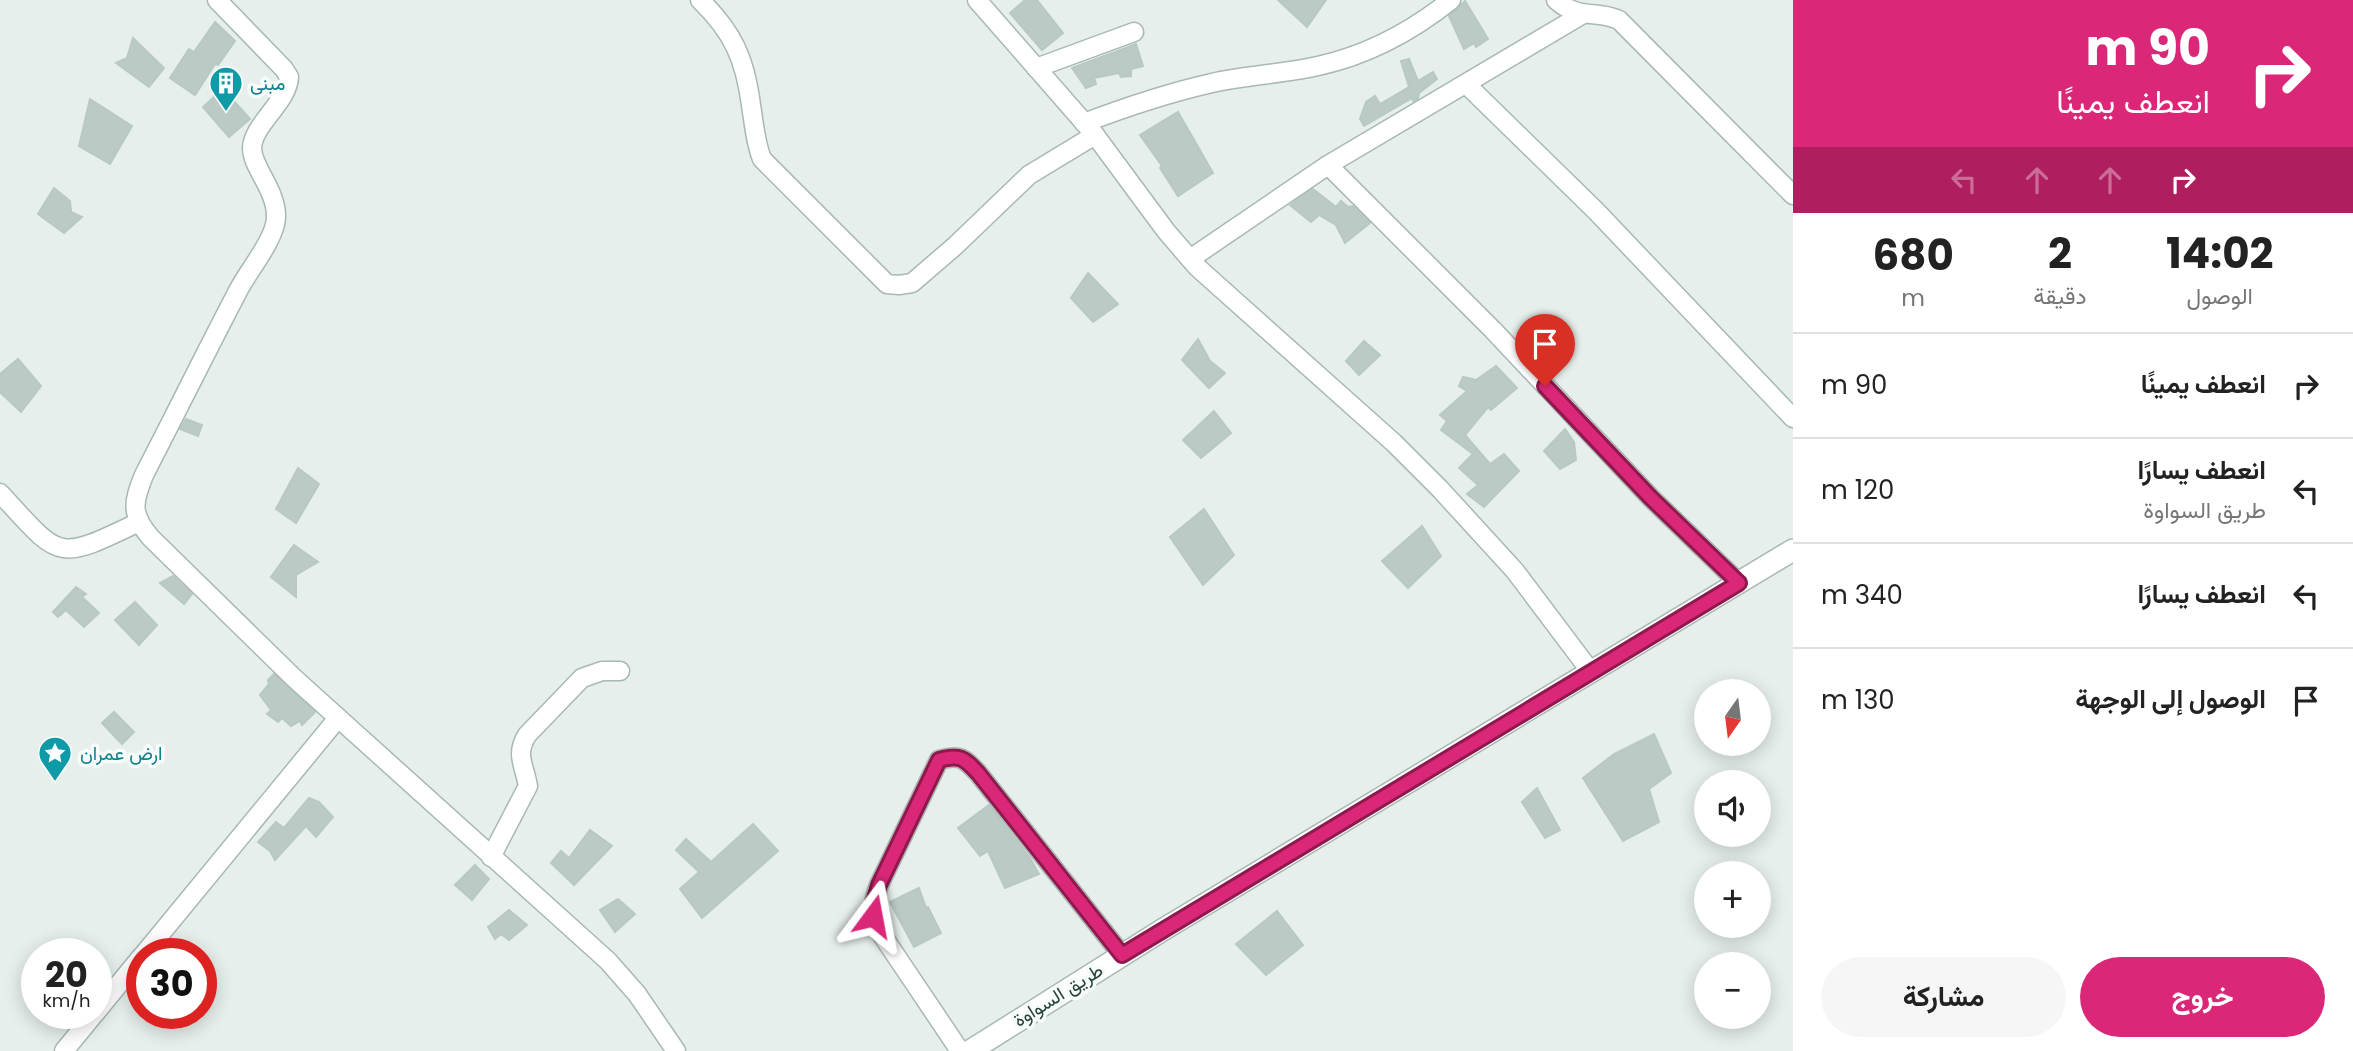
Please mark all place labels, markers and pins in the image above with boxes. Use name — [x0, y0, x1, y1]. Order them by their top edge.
building icon: مبنى — [207, 64, 245, 113]
place label: مبنى — [250, 70, 285, 97]
pin — [1515, 314, 1575, 386]
place icon: ارض عمران — [36, 734, 74, 783]
place label: ارض عمران — [80, 740, 162, 767]

